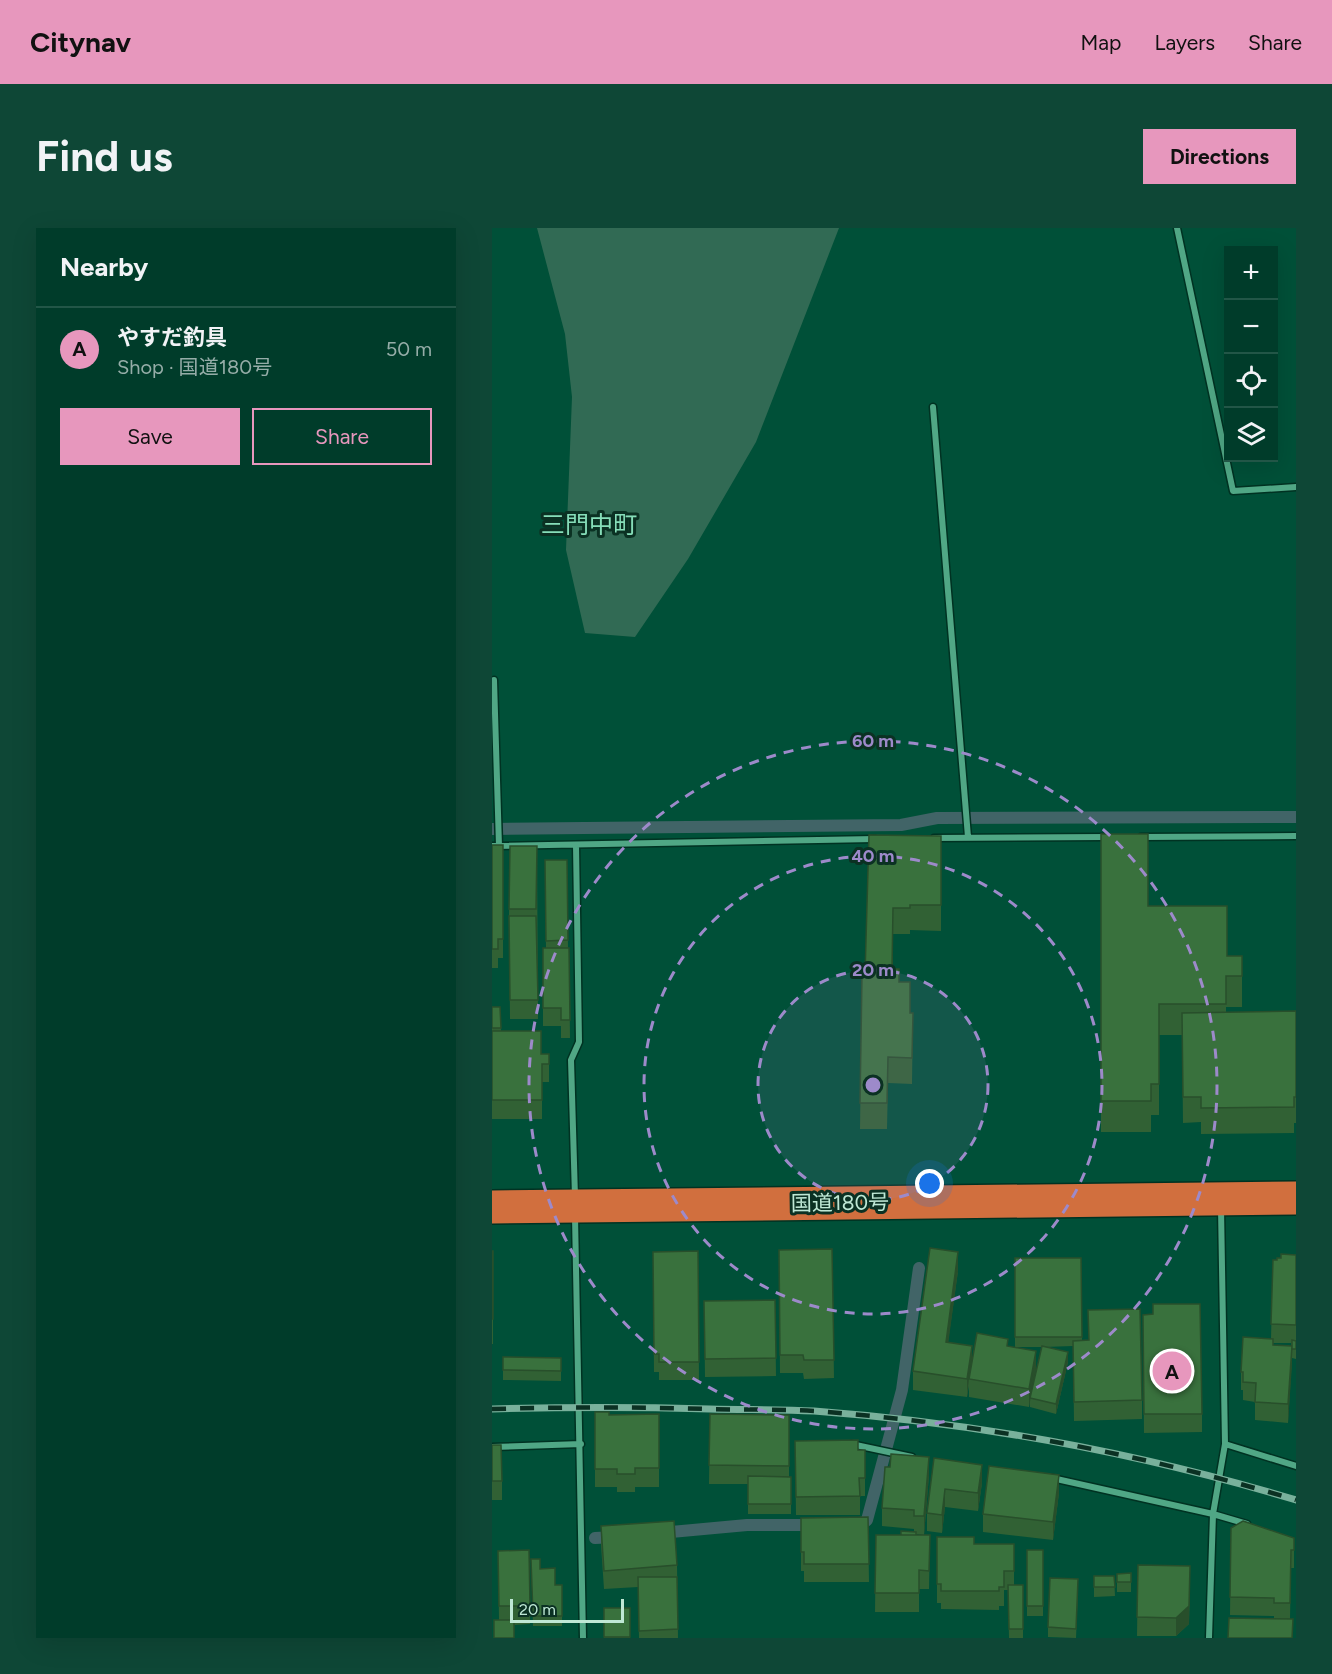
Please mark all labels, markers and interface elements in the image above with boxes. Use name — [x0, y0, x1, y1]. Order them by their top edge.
text: Citynav — [30, 25, 131, 59]
text: Map — [1081, 30, 1121, 55]
text: Layers — [1154, 30, 1215, 55]
text: Share — [1248, 30, 1302, 55]
button: Directions — [1143, 129, 1296, 184]
text: Find us — [36, 131, 173, 182]
map controls — [1224, 246, 1278, 462]
button: + — [1224, 246, 1278, 300]
text: Nearby — [60, 251, 148, 283]
button: − — [1224, 300, 1278, 354]
text: やすだ釣具 — [117, 324, 227, 351]
text: A — [72, 337, 87, 361]
text: 50 m — [386, 337, 432, 361]
button: locate — [1224, 354, 1278, 408]
text: Shop · 国道180号 — [117, 355, 272, 379]
button: Save — [60, 408, 240, 465]
button: Share — [252, 408, 432, 465]
button: layers — [1224, 408, 1278, 462]
district label: 三門中町 — [541, 510, 637, 539]
text: 60 m — [852, 730, 894, 752]
text: 40 m — [851, 845, 895, 867]
text: 20 m — [852, 959, 894, 981]
centre of rings — [863, 1075, 883, 1095]
your location — [915, 1169, 944, 1198]
street label: 国道180号 — [791, 1189, 889, 1216]
pin: A — [1152, 1348, 1192, 1394]
scale bar — [510, 1596, 624, 1624]
text: 20 m — [519, 1600, 556, 1619]

